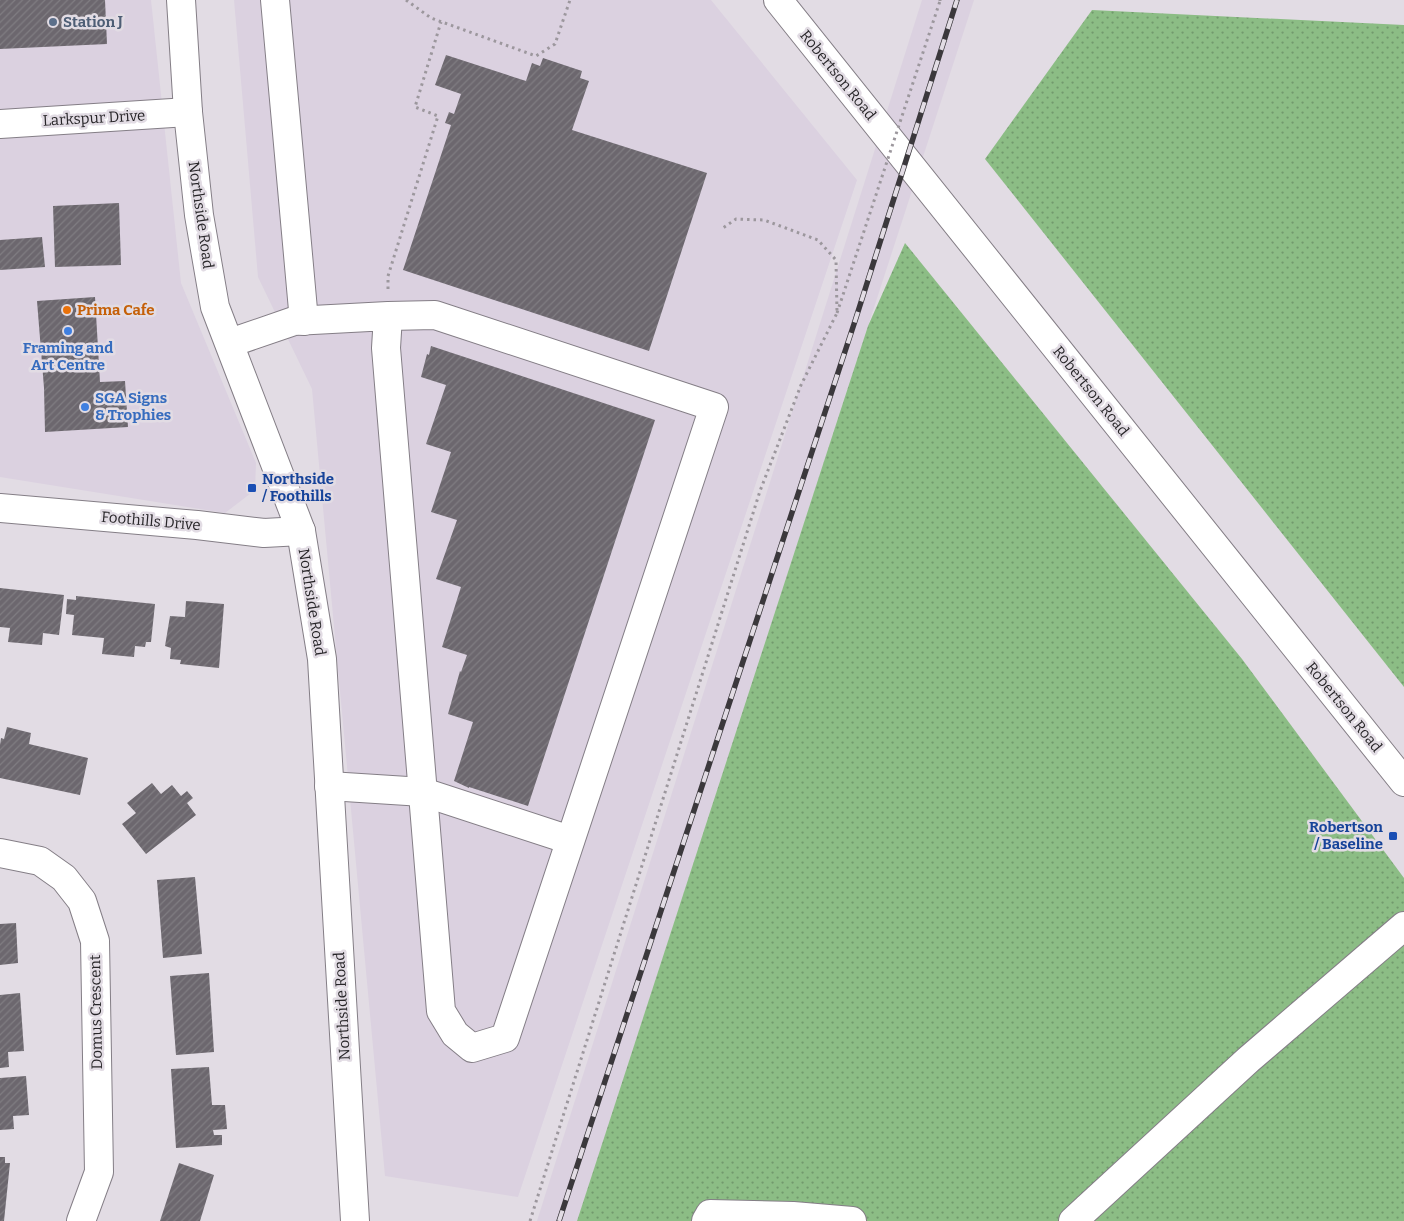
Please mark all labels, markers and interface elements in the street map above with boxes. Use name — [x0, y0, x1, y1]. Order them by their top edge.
place label: Station J — [63, 13, 123, 31]
marker: Station J — [47, 16, 59, 28]
street label: Robertson Road — [796, 26, 880, 124]
street label: Larkspur Drive — [42, 106, 146, 130]
street label: Northside Road — [185, 160, 217, 270]
place label: Prima Cafe — [77, 301, 155, 319]
marker: Prima Cafe — [61, 304, 73, 316]
marker: Framing and Art Centre — [62, 325, 74, 337]
place label: Framing and Art Centre — [23, 339, 113, 374]
street label: Robertson Road — [1049, 342, 1133, 440]
place label: SGA Signs & Trophies — [95, 389, 171, 424]
marker: SGA Signs & Trophies — [79, 401, 91, 413]
place label: Northside / Foothills — [261, 470, 334, 505]
marker: Northside / Foothills — [246, 482, 258, 494]
street label: Foothills Drive — [100, 508, 202, 534]
street label: Northside Road — [295, 547, 329, 657]
street label: Robertson Road — [1302, 658, 1386, 756]
place label: Robertson / Baseline — [1309, 818, 1383, 853]
marker: Robertson / Baseline — [1387, 830, 1399, 842]
street label: Northside Road — [330, 951, 354, 1061]
street label: Domus Crescent — [86, 954, 106, 1069]

